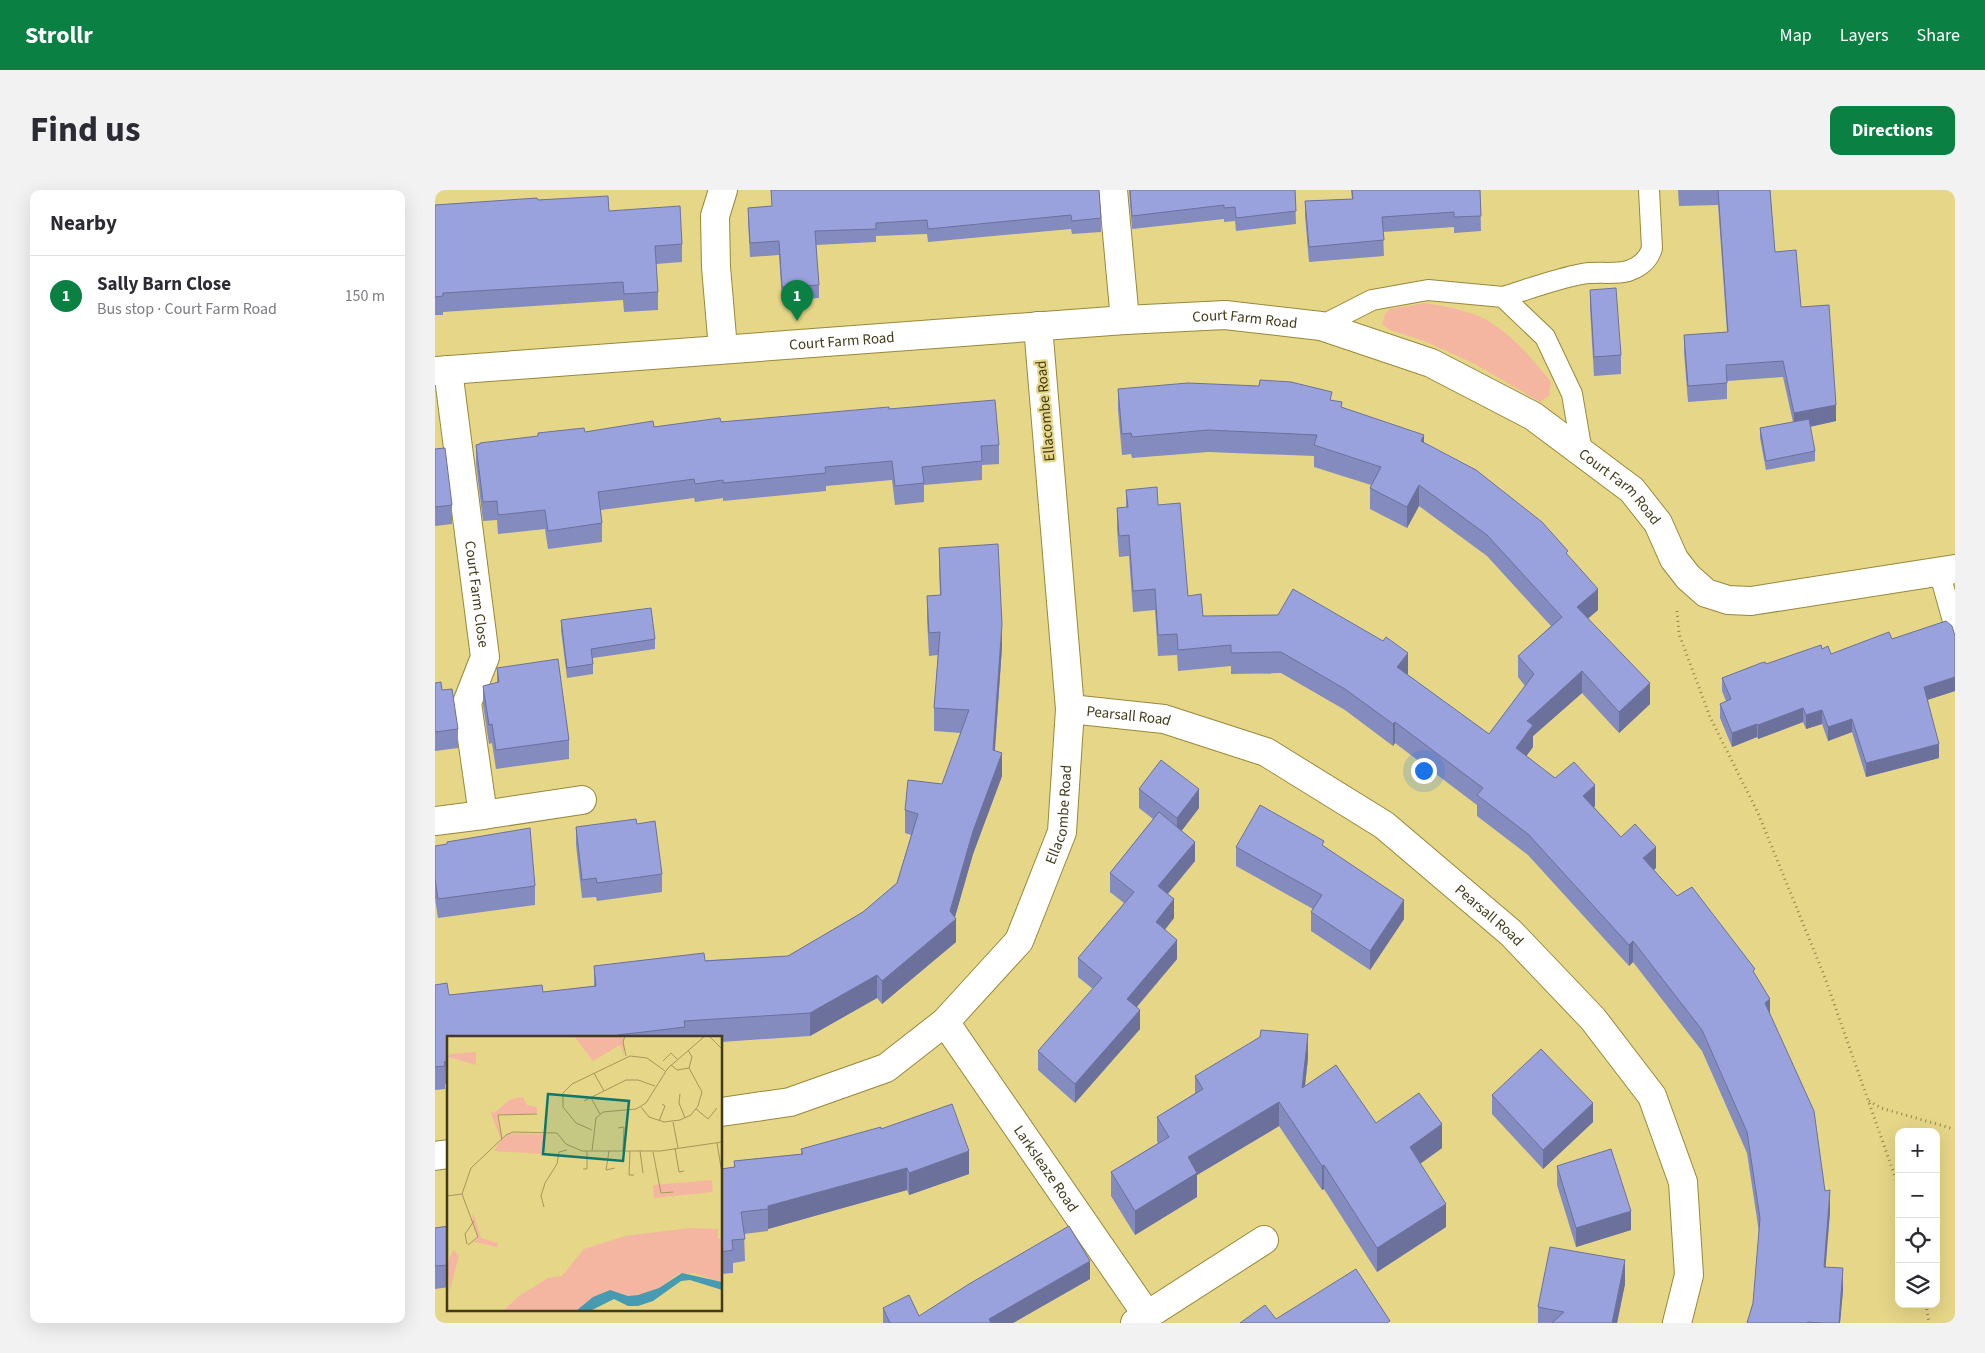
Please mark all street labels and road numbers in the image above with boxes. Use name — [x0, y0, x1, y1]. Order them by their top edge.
street label: Court Farm Road — [1192, 305, 1298, 334]
street label: Court Farm Road — [789, 327, 895, 356]
street label: Ellacombe Road — [1031, 360, 1060, 462]
street label: Court Farm Road — [1574, 444, 1666, 529]
street label: Court Farm Close — [459, 540, 494, 649]
street label: Pearsall Road — [1085, 701, 1174, 732]
street label: Ellacombe Road — [1040, 764, 1077, 868]
street label: Pearsall Road — [1450, 880, 1528, 951]
street label: Larksleaze Road — [1008, 1121, 1083, 1217]

